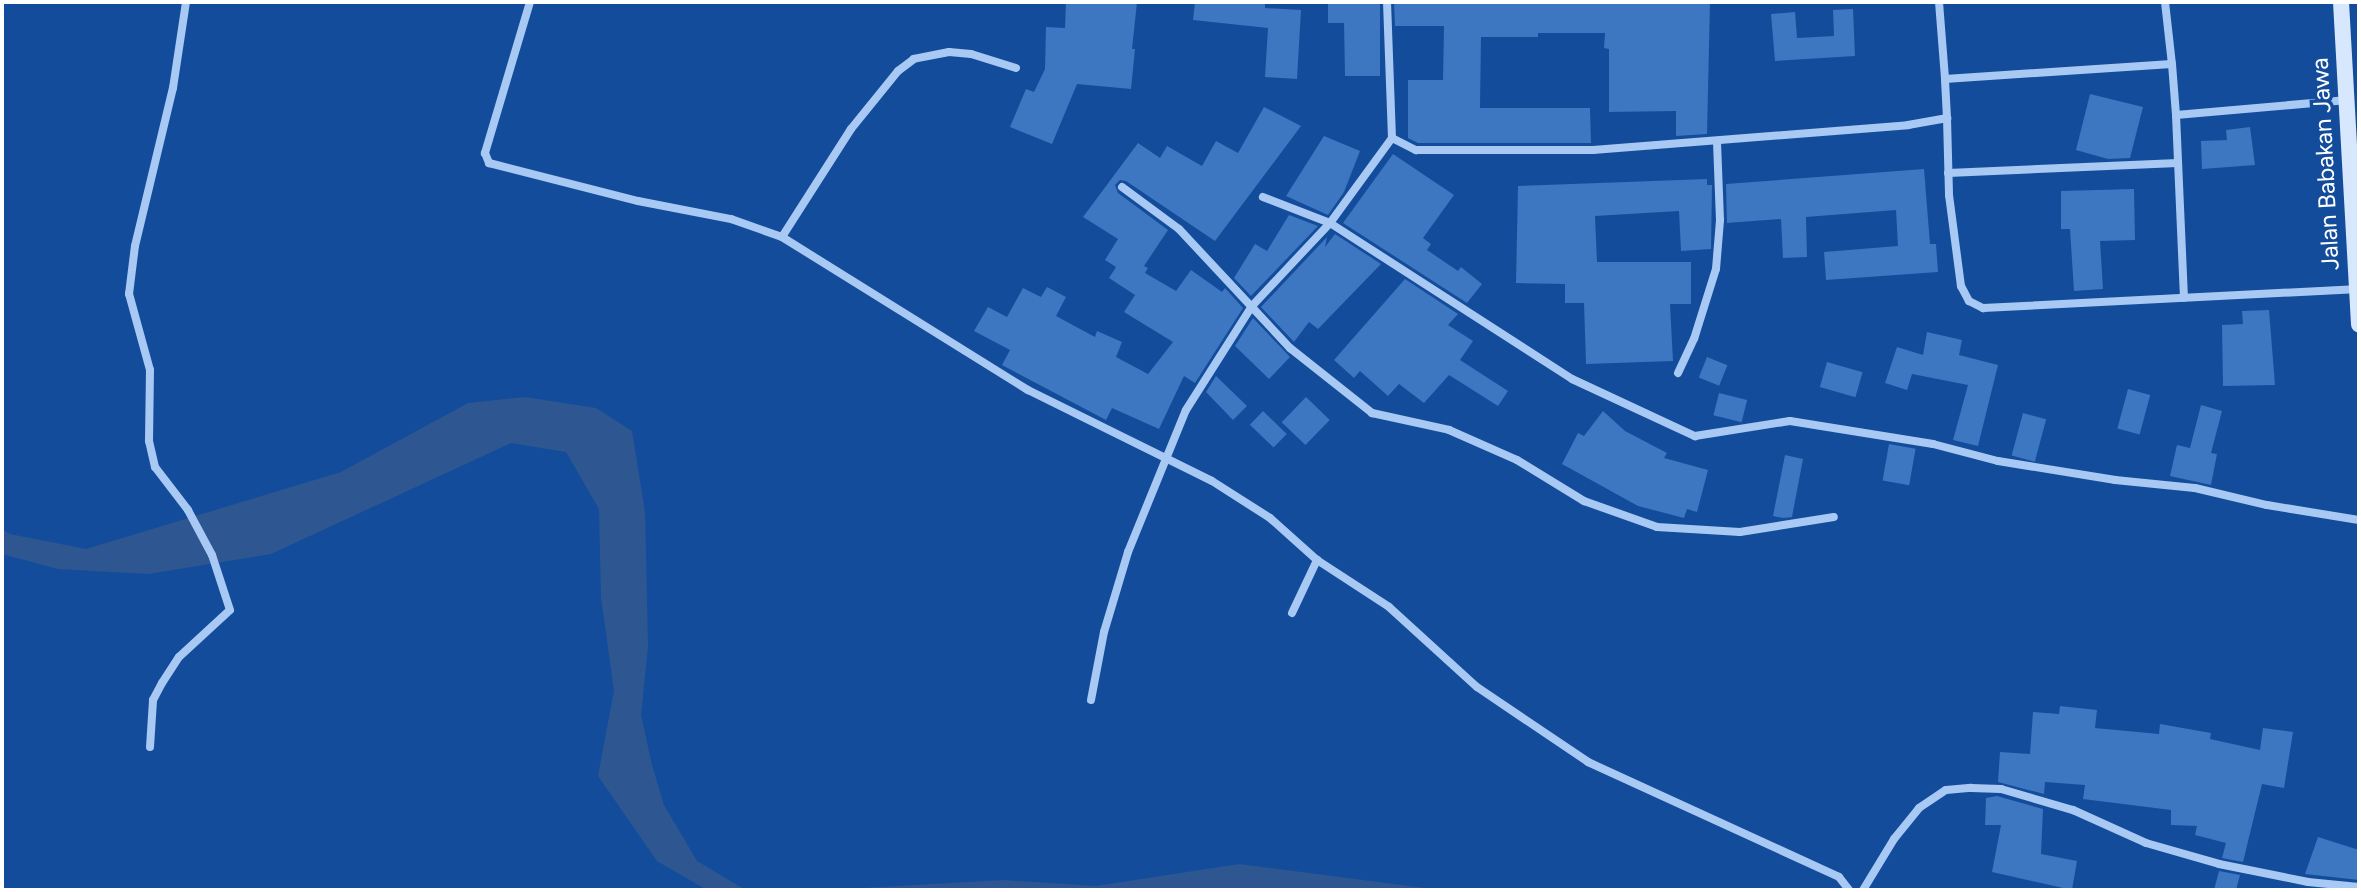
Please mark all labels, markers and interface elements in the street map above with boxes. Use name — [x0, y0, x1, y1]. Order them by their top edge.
street label: Jalan Babakan Jawa — [2305, 57, 2345, 271]

